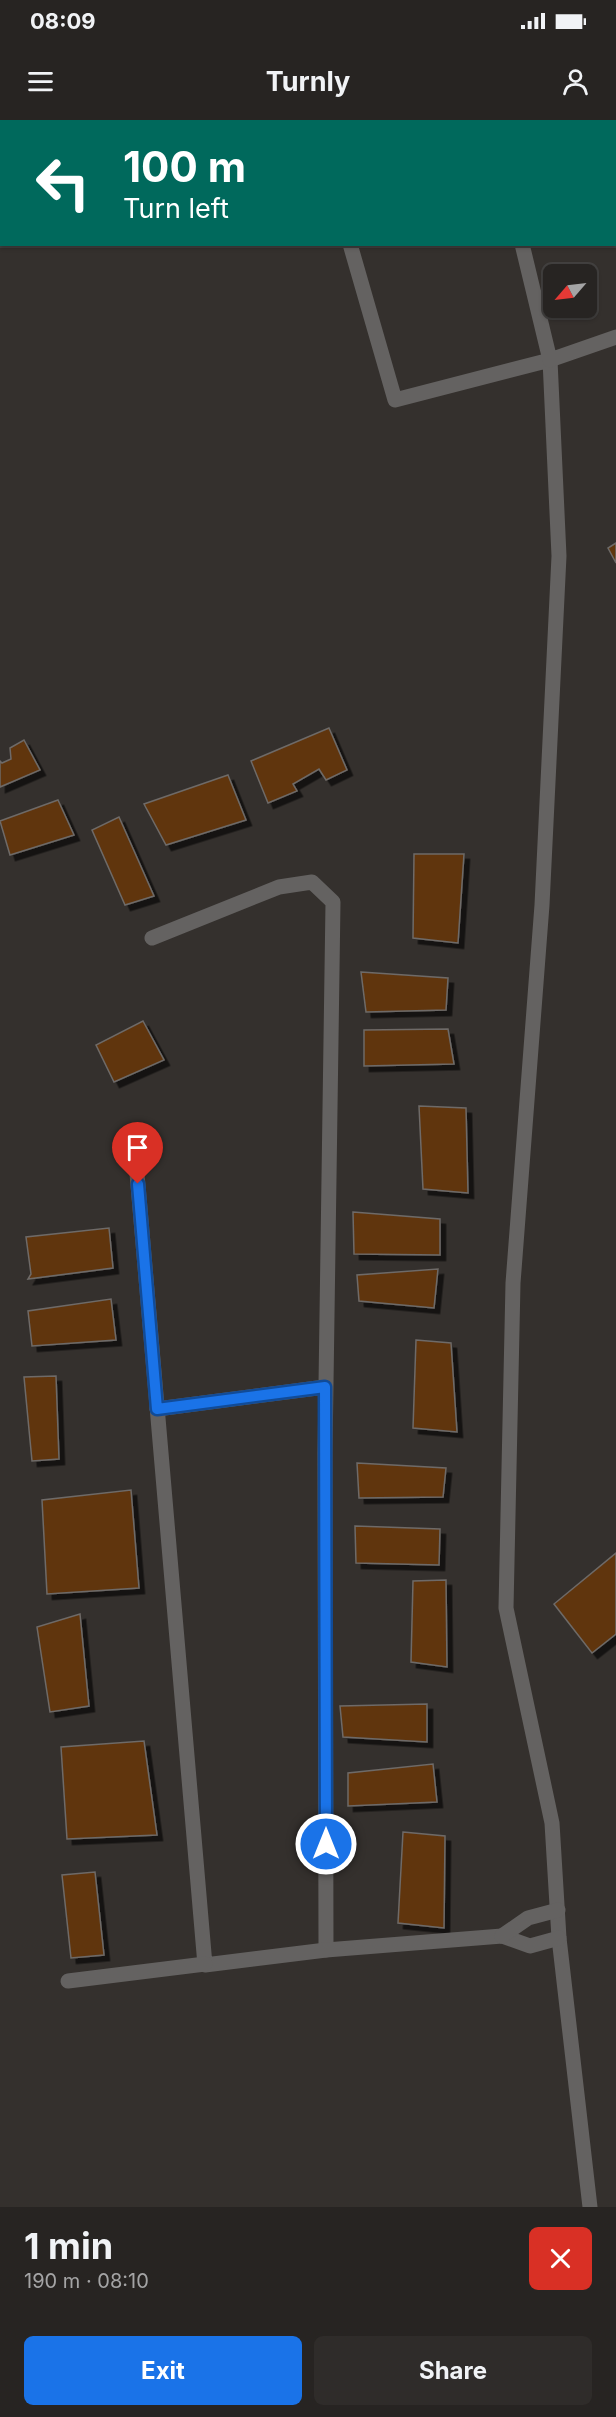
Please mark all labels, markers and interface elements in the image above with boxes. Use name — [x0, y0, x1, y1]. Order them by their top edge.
text: 08:09 — [30, 8, 96, 34]
icon: menu — [24, 65, 57, 98]
text: Turnly — [266, 65, 350, 98]
icon: person — [559, 65, 592, 98]
text: 100 m — [123, 141, 246, 192]
icon: left — [24, 144, 102, 222]
text: Turn left — [123, 192, 229, 225]
north arrow — [543, 264, 597, 318]
map controls — [543, 264, 597, 318]
pin — [112, 1122, 163, 1184]
icon: arrive — [121, 1131, 154, 1164]
position arrow — [294, 1812, 358, 1876]
text: 1 min — [24, 2224, 113, 2268]
button: close — [529, 2227, 592, 2290]
text: 190 m · 08:10 — [24, 2269, 149, 2293]
button: Exit — [24, 2336, 302, 2405]
button: Share — [314, 2336, 592, 2405]

